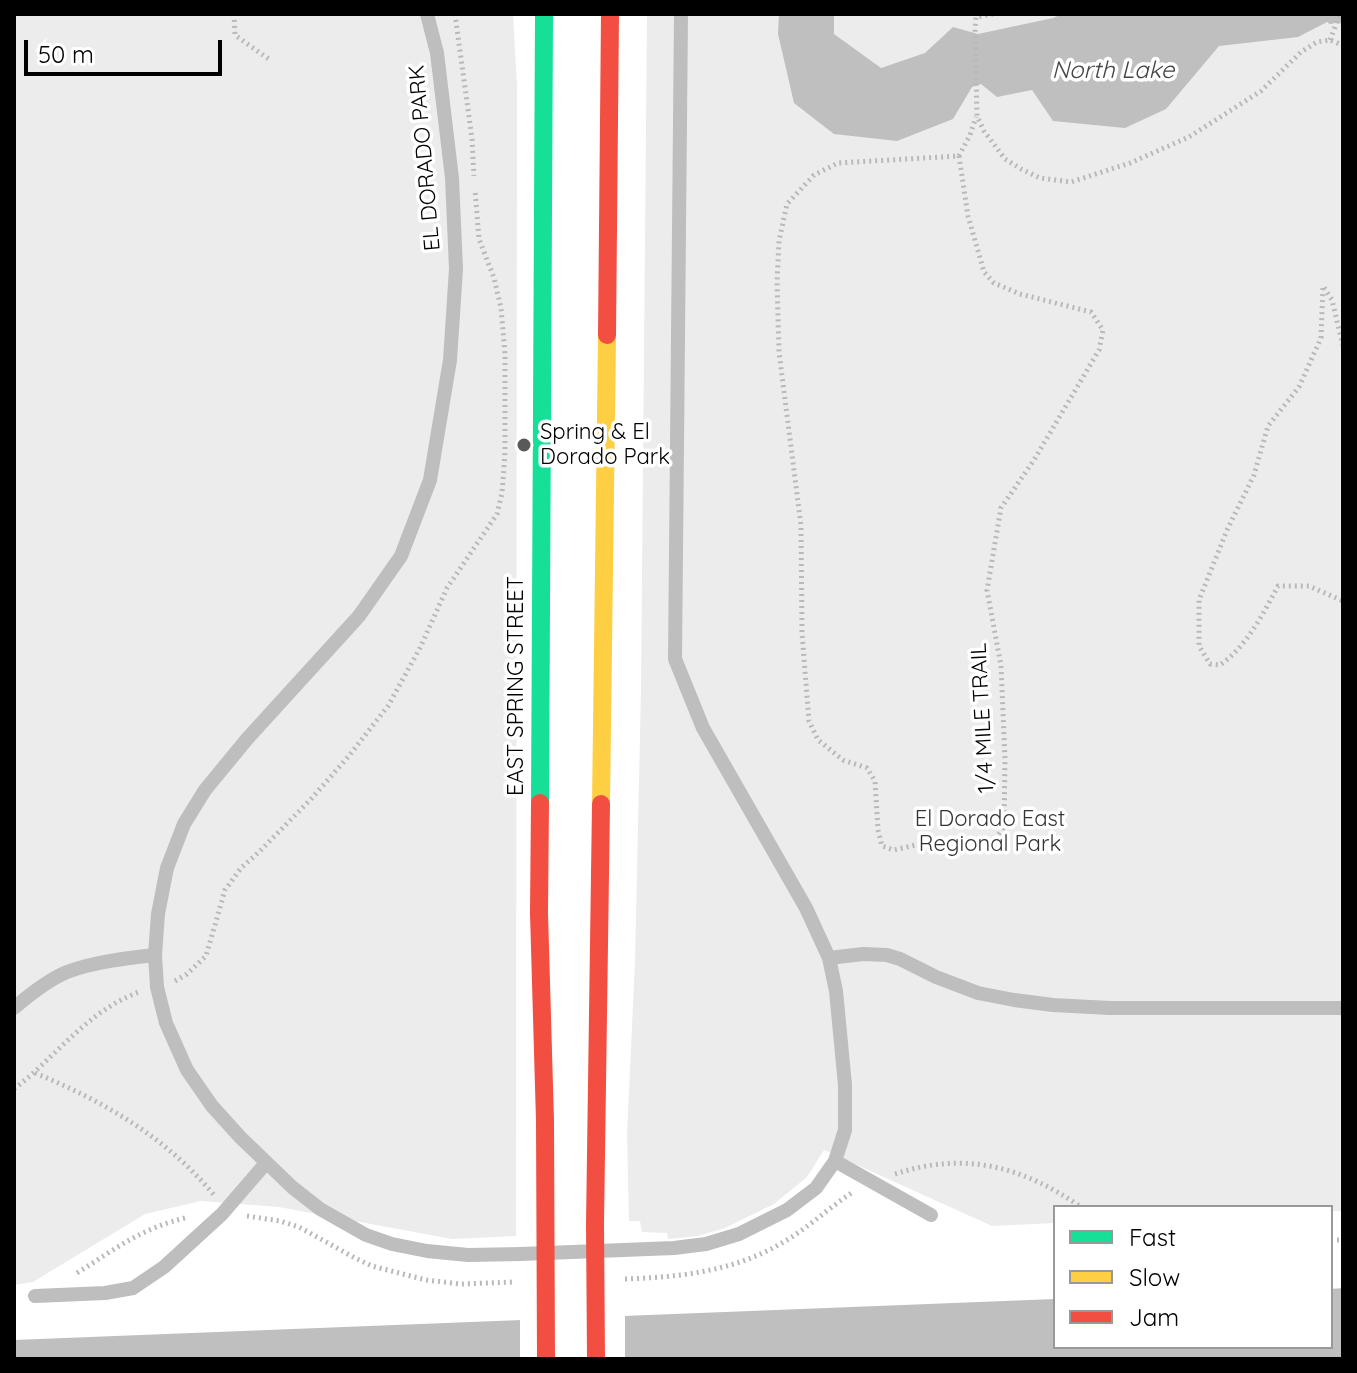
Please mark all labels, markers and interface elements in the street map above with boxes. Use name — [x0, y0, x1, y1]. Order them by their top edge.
scale bar — [28, 24, 226, 74]
text: 50 m — [38, 39, 94, 69]
water label: North Lake — [1052, 57, 1174, 85]
street label: EL DORADO PARK — [404, 64, 446, 252]
place label: Spring & El Dorado Park — [540, 419, 670, 470]
marker: Spring & El Dorado Park — [515, 436, 533, 454]
street label: EAST SPRING STREET — [503, 576, 529, 796]
street label: 1/4 MILE TRAIL — [966, 642, 1000, 794]
park label: El Dorado East Regional Park — [915, 806, 1065, 858]
legend — [1053, 1205, 1333, 1349]
text: Fast — [1129, 1222, 1176, 1252]
text: Slow — [1129, 1262, 1180, 1292]
text: Jam — [1129, 1302, 1179, 1332]

